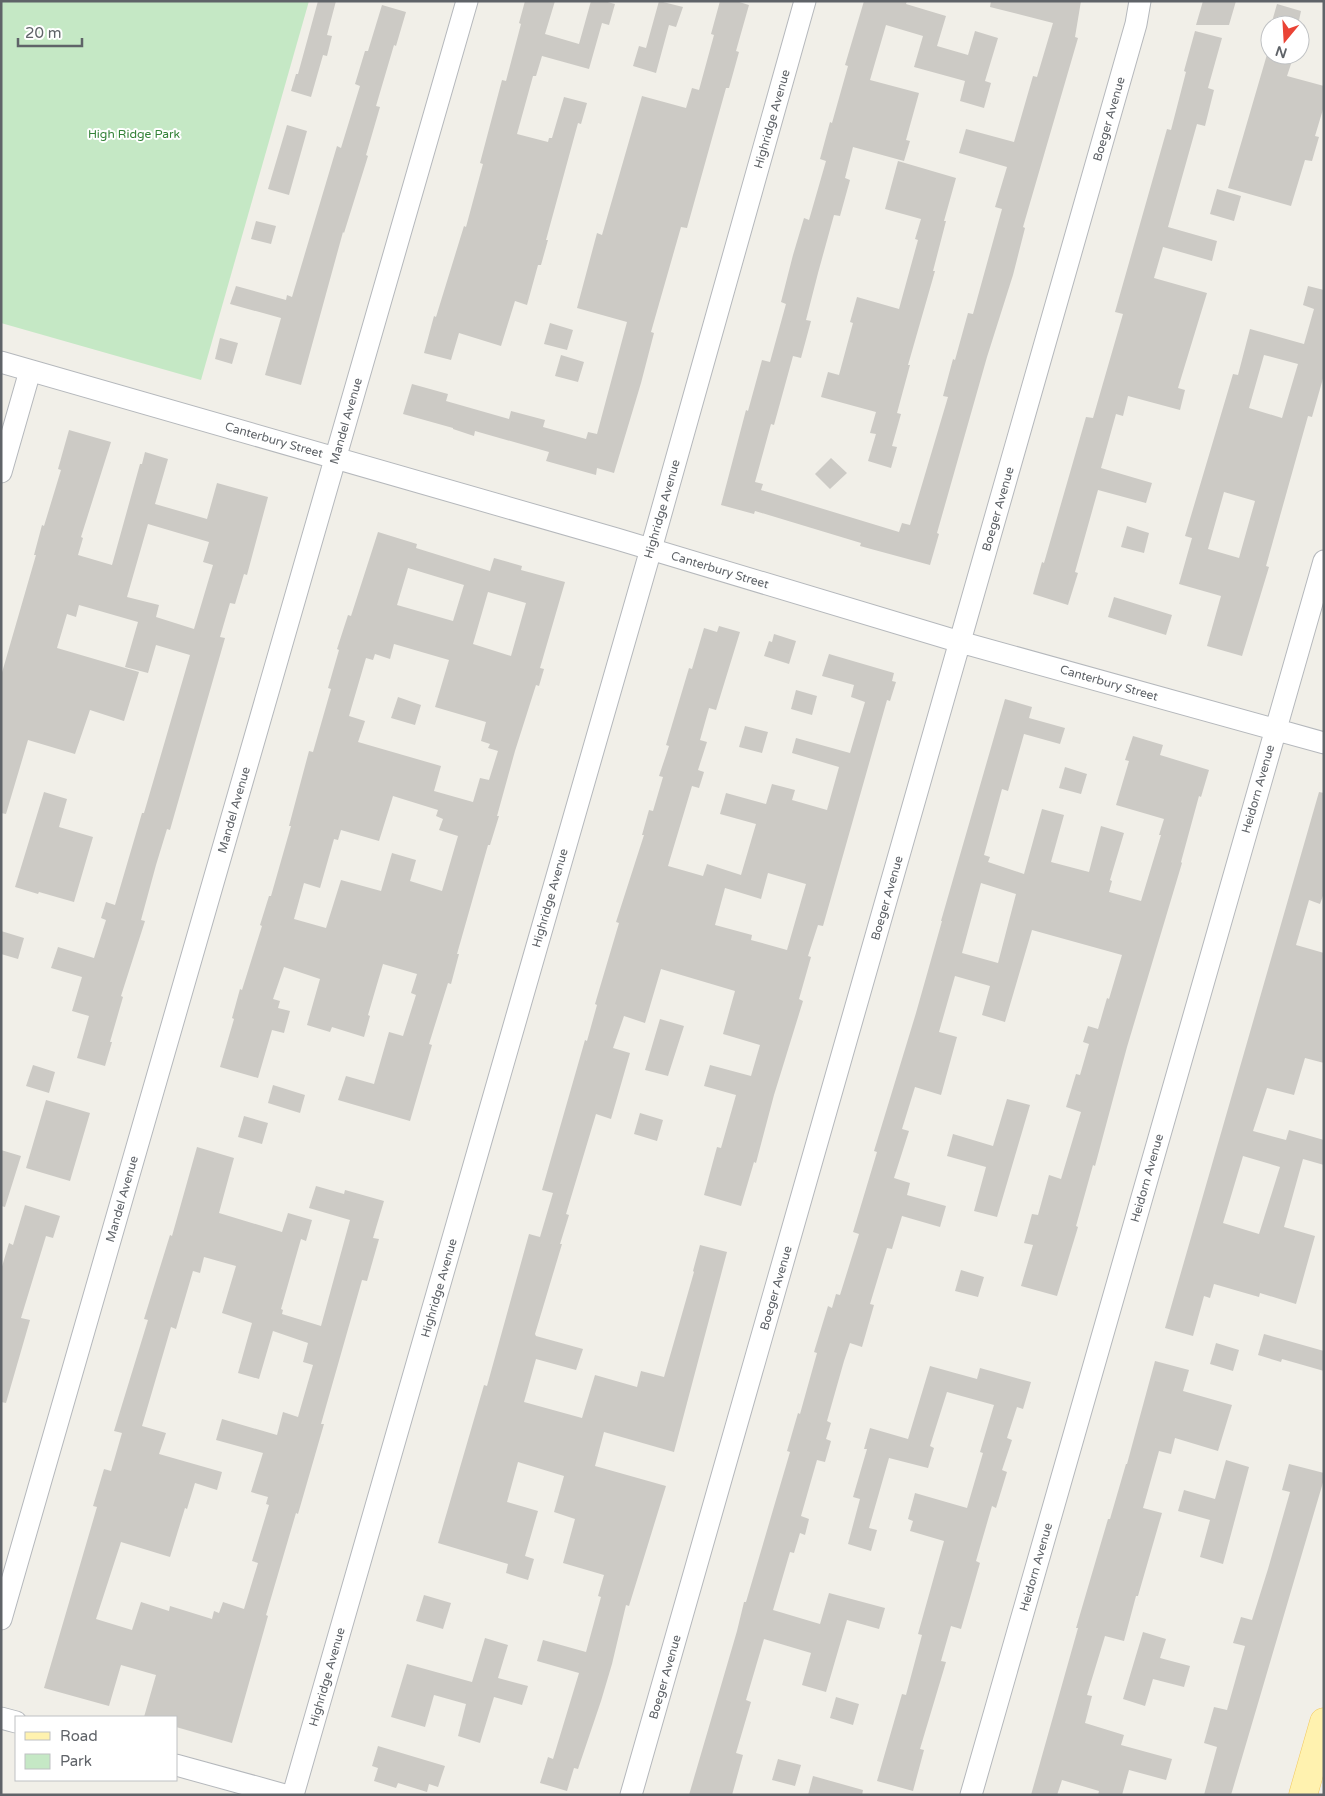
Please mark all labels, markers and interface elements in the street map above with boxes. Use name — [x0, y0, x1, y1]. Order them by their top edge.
scale bar — [18, 15, 81, 47]
north arrow — [1260, 15, 1310, 65]
text: 20 m — [25, 24, 62, 42]
text: N — [1273, 42, 1289, 62]
street label: Highridge Avenue — [751, 68, 793, 170]
street label: Boeger Avenue — [1090, 75, 1128, 163]
park label: High Ridge Park — [88, 127, 181, 141]
street label: Mandel Avenue — [327, 376, 365, 466]
street label: Canterbury Street — [223, 419, 325, 461]
street label: Highridge Avenue — [641, 458, 683, 560]
street label: Boeger Avenue — [979, 465, 1017, 553]
street label: Canterbury Street — [669, 548, 771, 592]
street label: Canterbury Street — [1058, 662, 1160, 704]
street label: Heidorn Avenue — [1239, 743, 1277, 835]
street label: Mandel Avenue — [215, 765, 253, 855]
street label: Highridge Avenue — [529, 847, 571, 949]
street label: Boeger Avenue — [868, 854, 906, 942]
street label: Heidorn Avenue — [1128, 1132, 1166, 1224]
street label: Mandel Avenue — [103, 1154, 141, 1244]
street label: Highridge Avenue — [418, 1237, 460, 1339]
street label: Boeger Avenue — [757, 1244, 795, 1332]
street label: Heidorn Avenue — [1017, 1521, 1055, 1613]
street label: Highridge Avenue — [306, 1626, 348, 1728]
street label: Boeger Avenue — [646, 1633, 684, 1721]
legend — [15, 1716, 178, 1781]
text: Road — [60, 1727, 98, 1745]
text: Park — [60, 1752, 92, 1770]

